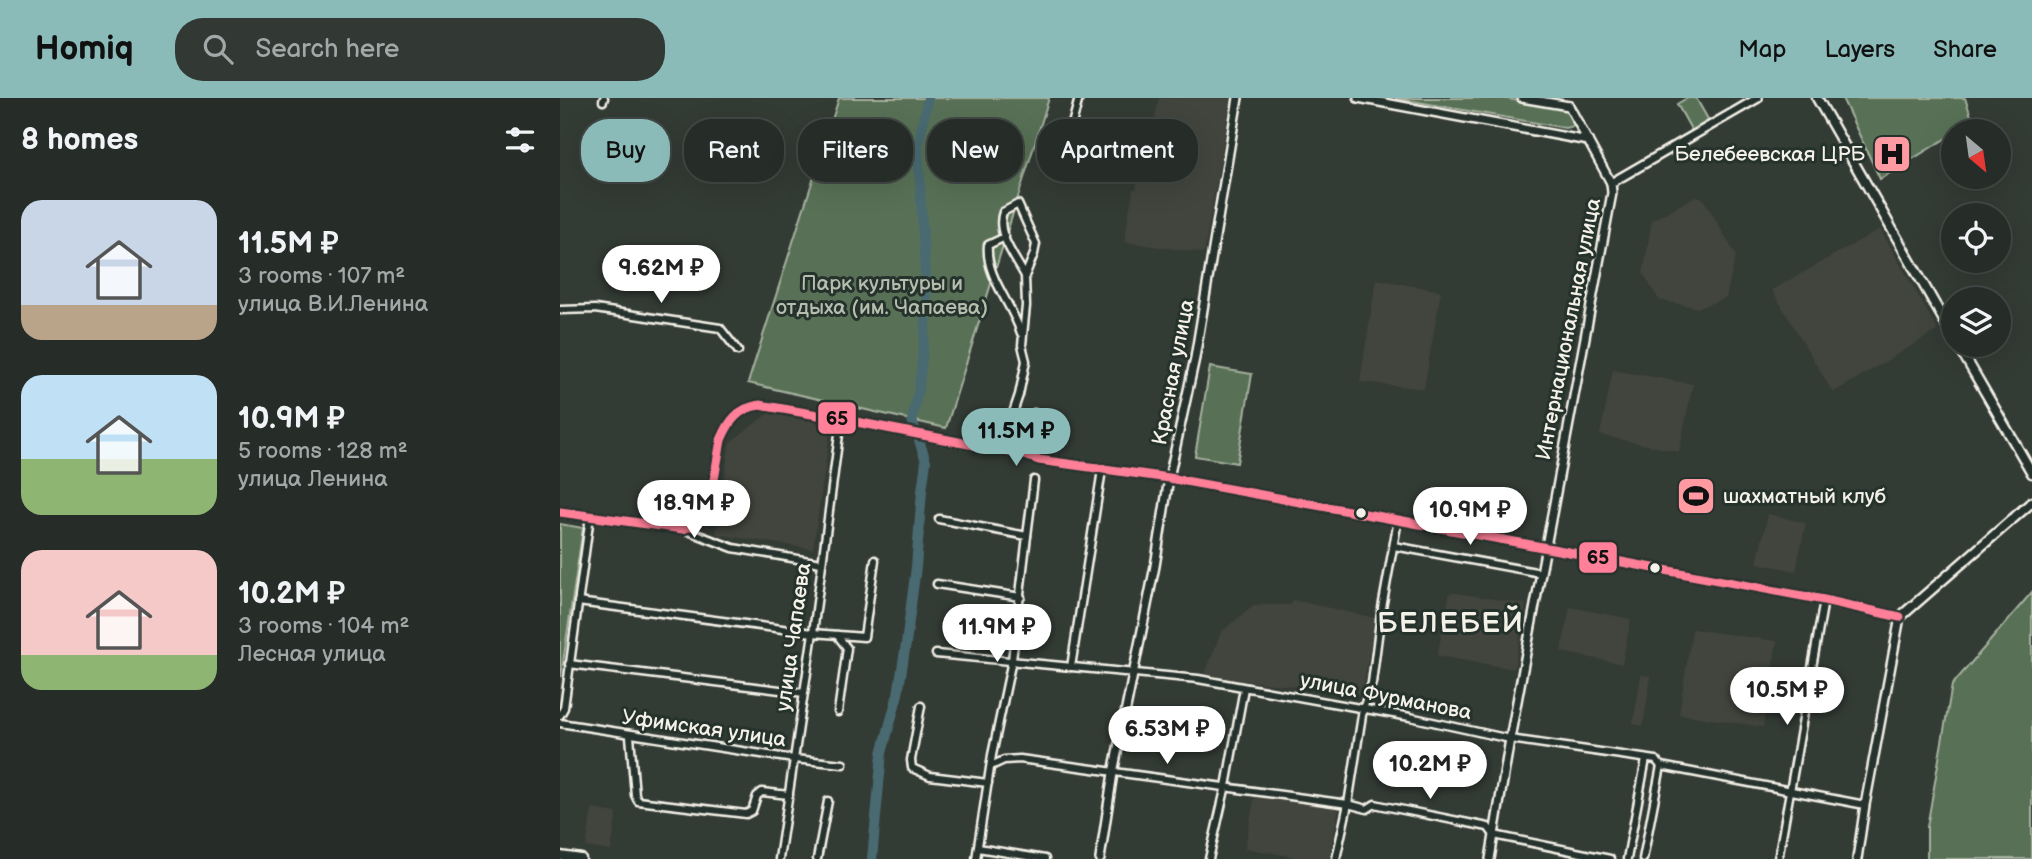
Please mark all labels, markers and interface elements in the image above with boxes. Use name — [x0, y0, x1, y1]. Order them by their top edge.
search box — [175, 18, 665, 81]
text: Homiq — [35, 29, 133, 69]
icon: search — [199, 30, 237, 68]
text: Search here — [255, 34, 400, 65]
text: Map — [1738, 35, 1786, 64]
text: Layers — [1824, 35, 1895, 64]
text: Share — [1933, 35, 1997, 64]
chip: Buy — [581, 119, 670, 182]
chip: Rent — [684, 119, 784, 182]
chip: Filters — [798, 119, 913, 182]
chip: New — [927, 119, 1023, 182]
chip: Apartment — [1037, 119, 1198, 182]
north arrow — [1941, 119, 2011, 189]
map controls — [1941, 119, 2011, 357]
icon: filters — [501, 121, 539, 159]
text: 8 homes — [21, 122, 138, 158]
hospital icon: Белебеевская ЦРБ — [1871, 133, 1913, 175]
place label: Белебеевская ЦРБ — [1674, 142, 1865, 167]
street label: Интернациональная улица — [1531, 195, 1606, 462]
button: locate — [1941, 203, 2011, 273]
text: 11.5M ₽ — [238, 226, 339, 262]
icon: home — [77, 228, 161, 312]
pin: 9.62M ₽ — [596, 246, 726, 305]
text: 9.62M ₽ — [618, 254, 704, 282]
text: 3 rooms · 107 m² — [238, 262, 405, 290]
park label: Парк культуры и отдыха (им. Чапаева) — [776, 271, 988, 320]
button: layers — [1941, 287, 2011, 357]
text: улица В.И.Ленина — [238, 290, 428, 318]
street label: Красная улица — [1147, 297, 1200, 447]
text: 10.9M ₽ — [238, 401, 345, 437]
line badge: 65 — [817, 401, 857, 435]
icon: home — [77, 403, 161, 487]
text: 65 — [826, 408, 848, 431]
pin: 11.5M ₽ — [951, 408, 1081, 468]
text: 11.5M ₽ — [977, 417, 1055, 445]
text: 5 rooms · 128 m² — [238, 437, 408, 465]
text: улица Ленина — [238, 465, 388, 493]
sports icon: шахматный клуб — [1675, 475, 1717, 517]
pin: 18.9M ₽ — [629, 480, 759, 540]
place label: шахматный клуб — [1723, 484, 1886, 509]
pin: 10.9M ₽ — [1405, 488, 1535, 547]
text: 18.9M ₽ — [653, 489, 735, 517]
text: 10.9M ₽ — [1429, 496, 1511, 524]
unlabelled marker — [1354, 506, 1368, 520]
line badge: 65 — [1578, 541, 1618, 574]
text: 65 — [1587, 547, 1609, 570]
street label: улица Чапаева — [771, 561, 816, 713]
unlabelled marker — [1648, 561, 1662, 575]
text: 10.2M ₽ — [238, 576, 345, 612]
icon: home — [77, 578, 161, 662]
pin: 11.9M ₽ — [932, 604, 1062, 664]
district label: БЕЛЕБЕЙ — [1377, 604, 1525, 640]
text: 3 rooms · 104 m² — [238, 612, 409, 640]
text: 11.9M ₽ — [958, 613, 1036, 641]
text: Лесная улица — [238, 640, 386, 668]
street label: улица Фурманова — [1298, 668, 1474, 725]
pin: 10.5M ₽ — [1722, 668, 1852, 727]
text: 10.5M ₽ — [1746, 676, 1828, 704]
street label: Уфимская улица — [620, 705, 788, 752]
pin: 6.53M ₽ — [1102, 706, 1232, 766]
text: 6.53M ₽ — [1124, 715, 1210, 743]
pin: 10.2M ₽ — [1365, 742, 1495, 801]
text: 10.2M ₽ — [1389, 750, 1471, 778]

